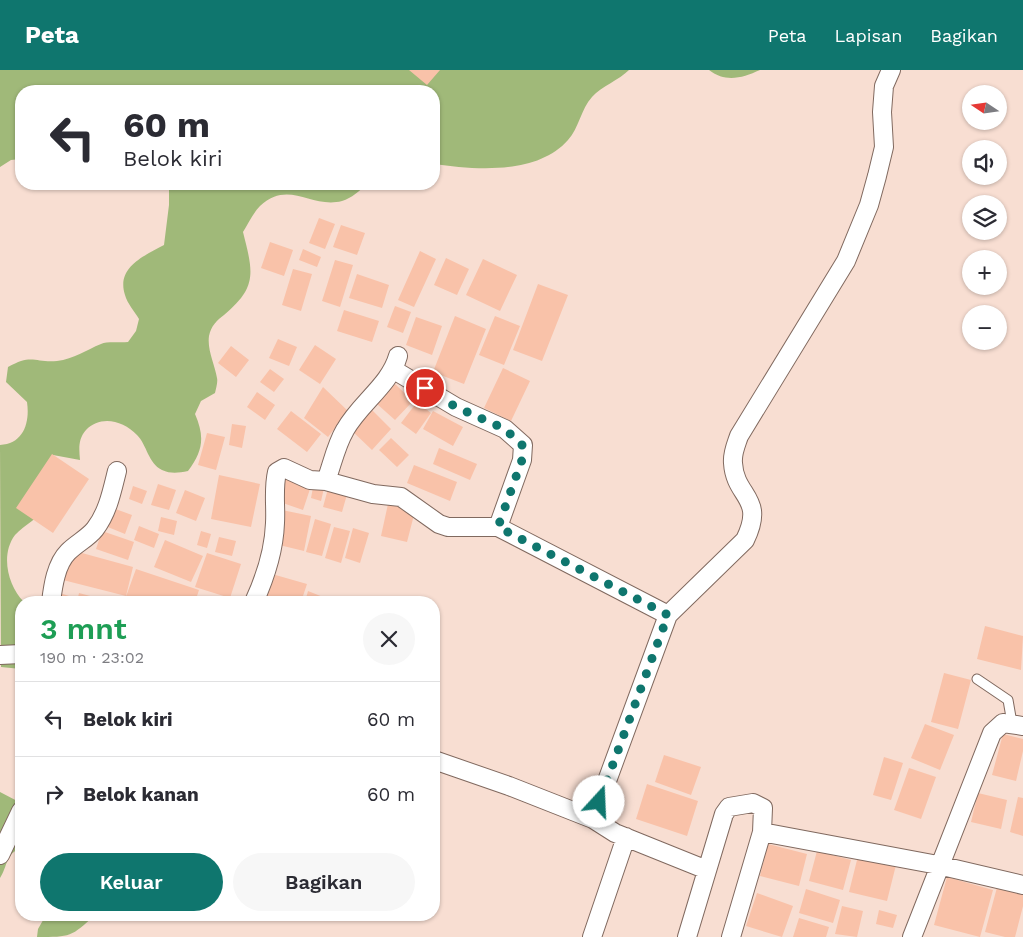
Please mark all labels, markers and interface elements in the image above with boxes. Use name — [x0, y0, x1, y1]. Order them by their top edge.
text: Peta — [25, 21, 79, 49]
text: Peta — [768, 25, 806, 46]
text: Lapisan — [834, 25, 902, 46]
text: Bagikan — [930, 25, 998, 46]
north arrow — [962, 85, 1008, 130]
map controls — [962, 85, 1007, 350]
text: 60 m — [123, 104, 210, 146]
icon: left — [40, 105, 105, 170]
button: sound — [962, 140, 1007, 185]
text: Belok kiri — [123, 146, 223, 171]
button: layers — [962, 195, 1007, 240]
button: + — [962, 250, 1007, 295]
button: − — [962, 305, 1007, 350]
pin — [404, 367, 446, 409]
icon: arrive — [411, 374, 439, 402]
text: 3 mnt — [40, 611, 127, 646]
button: close — [363, 613, 415, 665]
text: 190 m · 23:02 — [40, 648, 144, 667]
icon: left — [40, 705, 68, 733]
text: Belok kiri — [83, 708, 173, 731]
text: 60 m — [367, 708, 415, 731]
position arrow — [572, 775, 624, 827]
icon: right — [40, 780, 68, 808]
text: Belok kanan — [83, 783, 199, 806]
text: 60 m — [367, 783, 415, 806]
button: Keluar — [40, 853, 223, 911]
button: Bagikan — [233, 853, 415, 911]

